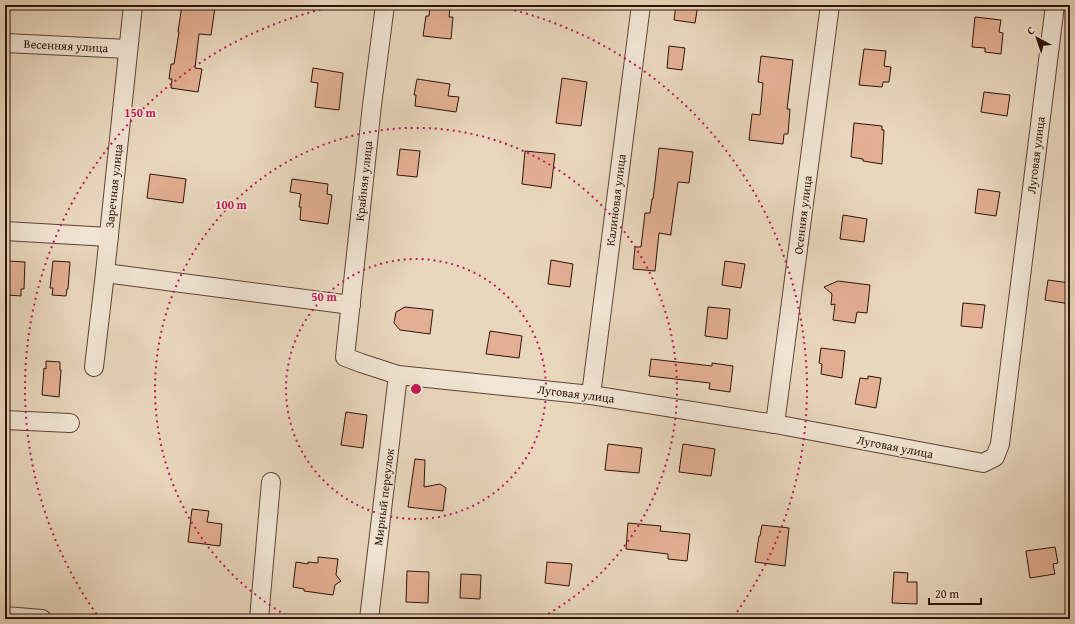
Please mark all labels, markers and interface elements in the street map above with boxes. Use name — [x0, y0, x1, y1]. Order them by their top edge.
north arrow — [1017, 18, 1057, 58]
text: С — [1023, 22, 1038, 38]
street label: Весенняя улица — [23, 35, 109, 56]
text: 150 m — [124, 104, 157, 121]
street label: Луговая улица — [1022, 115, 1049, 194]
street label: Крайняя улица — [351, 140, 376, 222]
street label: Заречная улица — [101, 143, 126, 229]
street label: Калиновая улица — [601, 153, 630, 247]
street label: Осенняя улица — [789, 174, 816, 255]
text: 100 m — [215, 196, 248, 213]
text: 50 m — [311, 288, 337, 305]
street label: Луговая улица — [537, 380, 616, 407]
centre of rings — [409, 382, 423, 396]
street label: Луговая улица — [855, 431, 935, 462]
street label: Мирный переулок — [369, 447, 398, 547]
scale bar — [929, 580, 981, 606]
text: 20 m — [935, 585, 959, 602]

